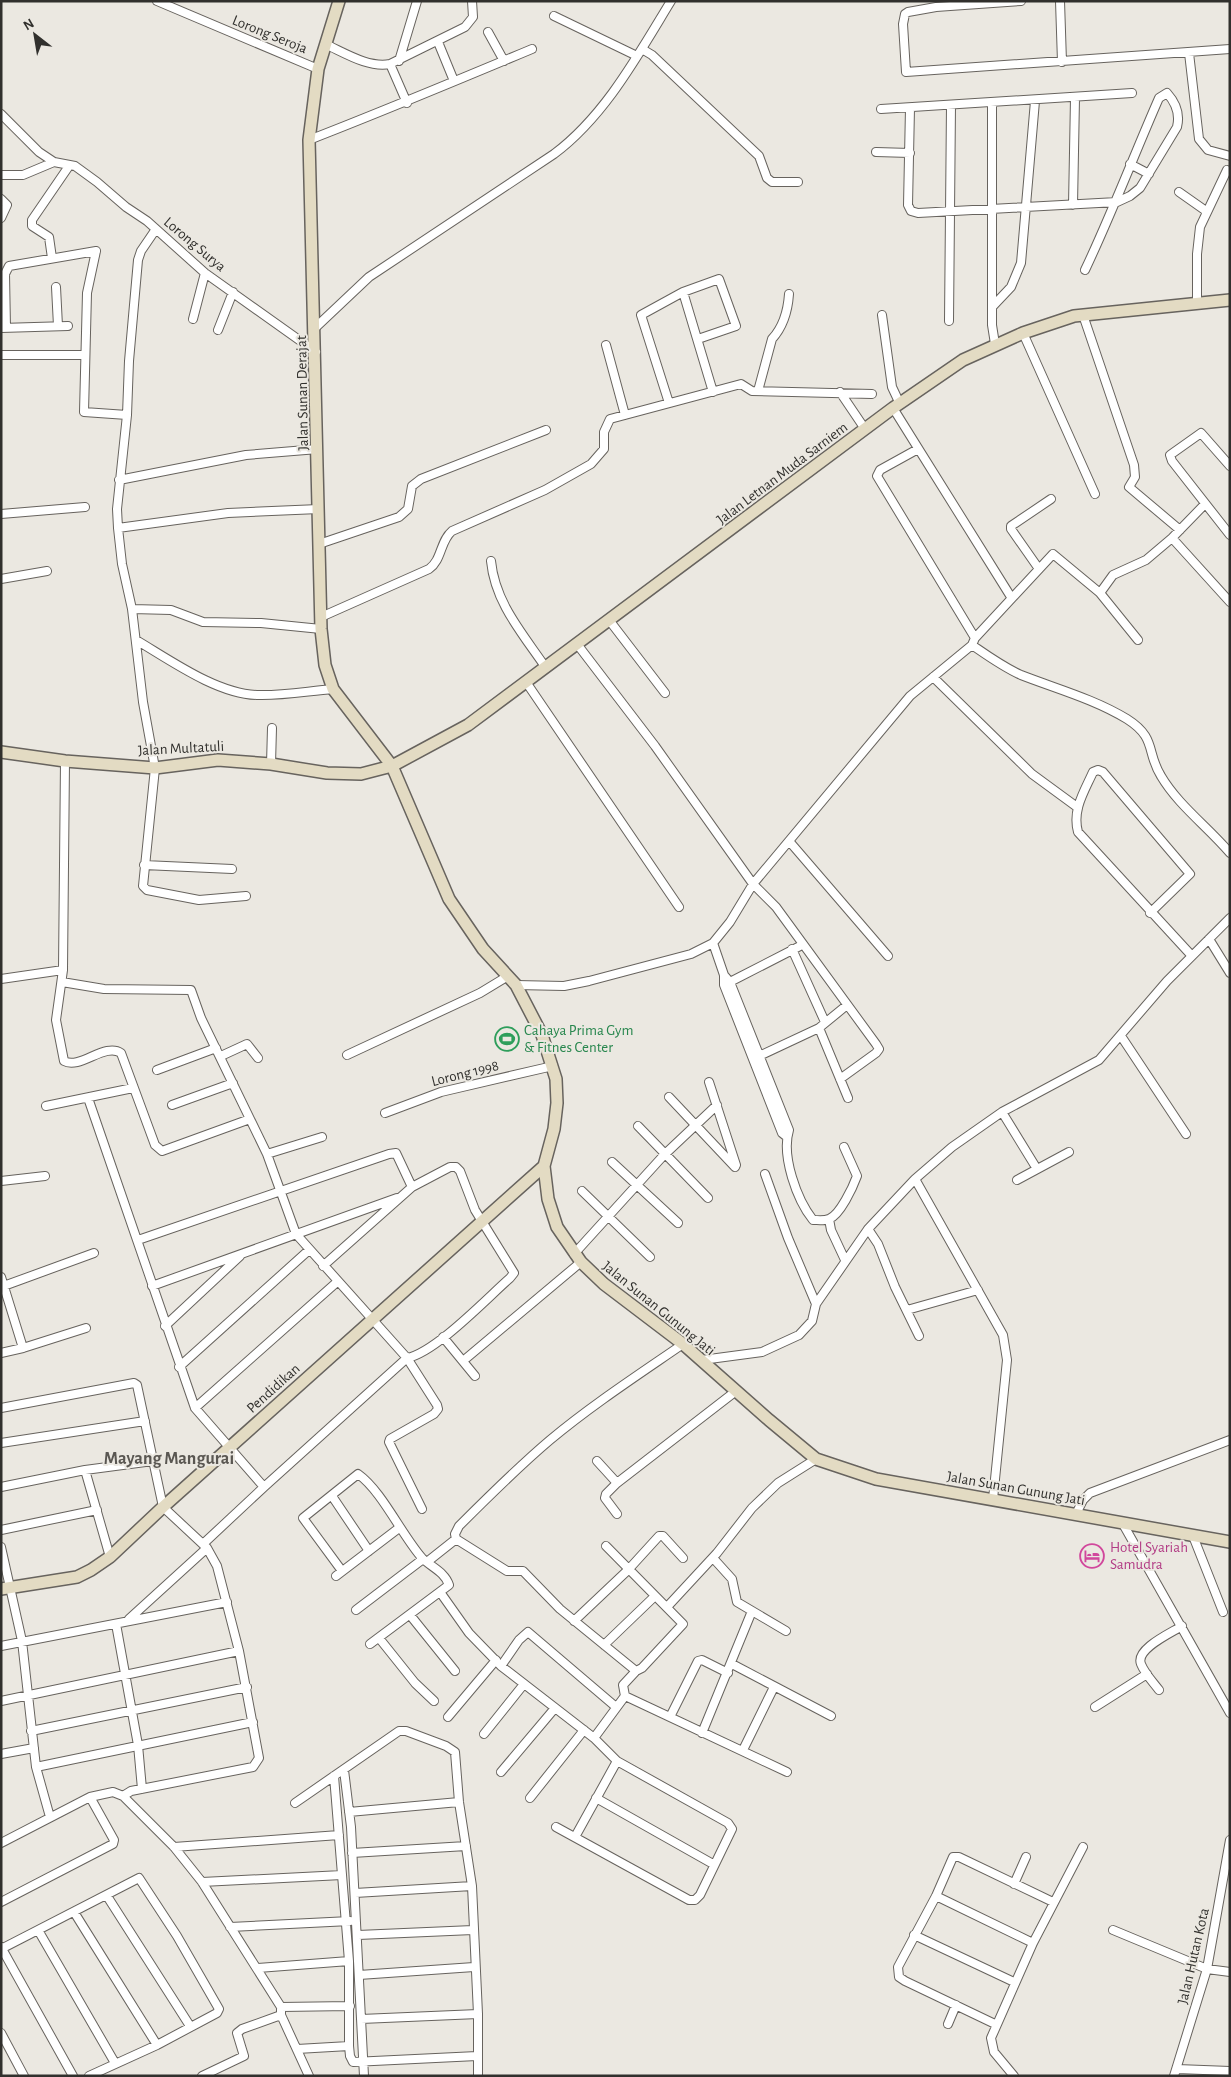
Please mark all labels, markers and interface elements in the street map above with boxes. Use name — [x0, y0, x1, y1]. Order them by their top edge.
north arrow — [10, 10, 60, 60]
street label: Lorong Seroja — [230, 13, 310, 56]
text: N — [21, 16, 37, 33]
street label: Lorong Surya — [161, 214, 228, 274]
street label: Jalan Sunan Derajat — [294, 335, 311, 451]
street label: Jalan Letnan Muda Sarniem — [714, 419, 850, 527]
street label: Jalan Multatuli — [138, 739, 225, 758]
place label: Cahaya Prima Gym & Fitnes Center — [524, 1023, 633, 1055]
sports icon: Cahaya Prima Gym & Fitnes Center — [494, 1026, 520, 1052]
street label: Lorong 1998 — [430, 1058, 501, 1089]
street label: Jalan Sunan Gunung Jati — [600, 1259, 718, 1358]
street label: Pendidikan — [244, 1361, 303, 1416]
district label: Mayang Mangurai — [104, 1450, 234, 1468]
street label: Jalan Sunan Gunung Jati — [946, 1469, 1086, 1508]
place label: Hotel Syariah Samudra — [1110, 1540, 1188, 1572]
hotel icon: Hotel Syariah Samudra — [1079, 1543, 1105, 1569]
street label: Jalan Hutan Kota — [1175, 1906, 1212, 2006]

